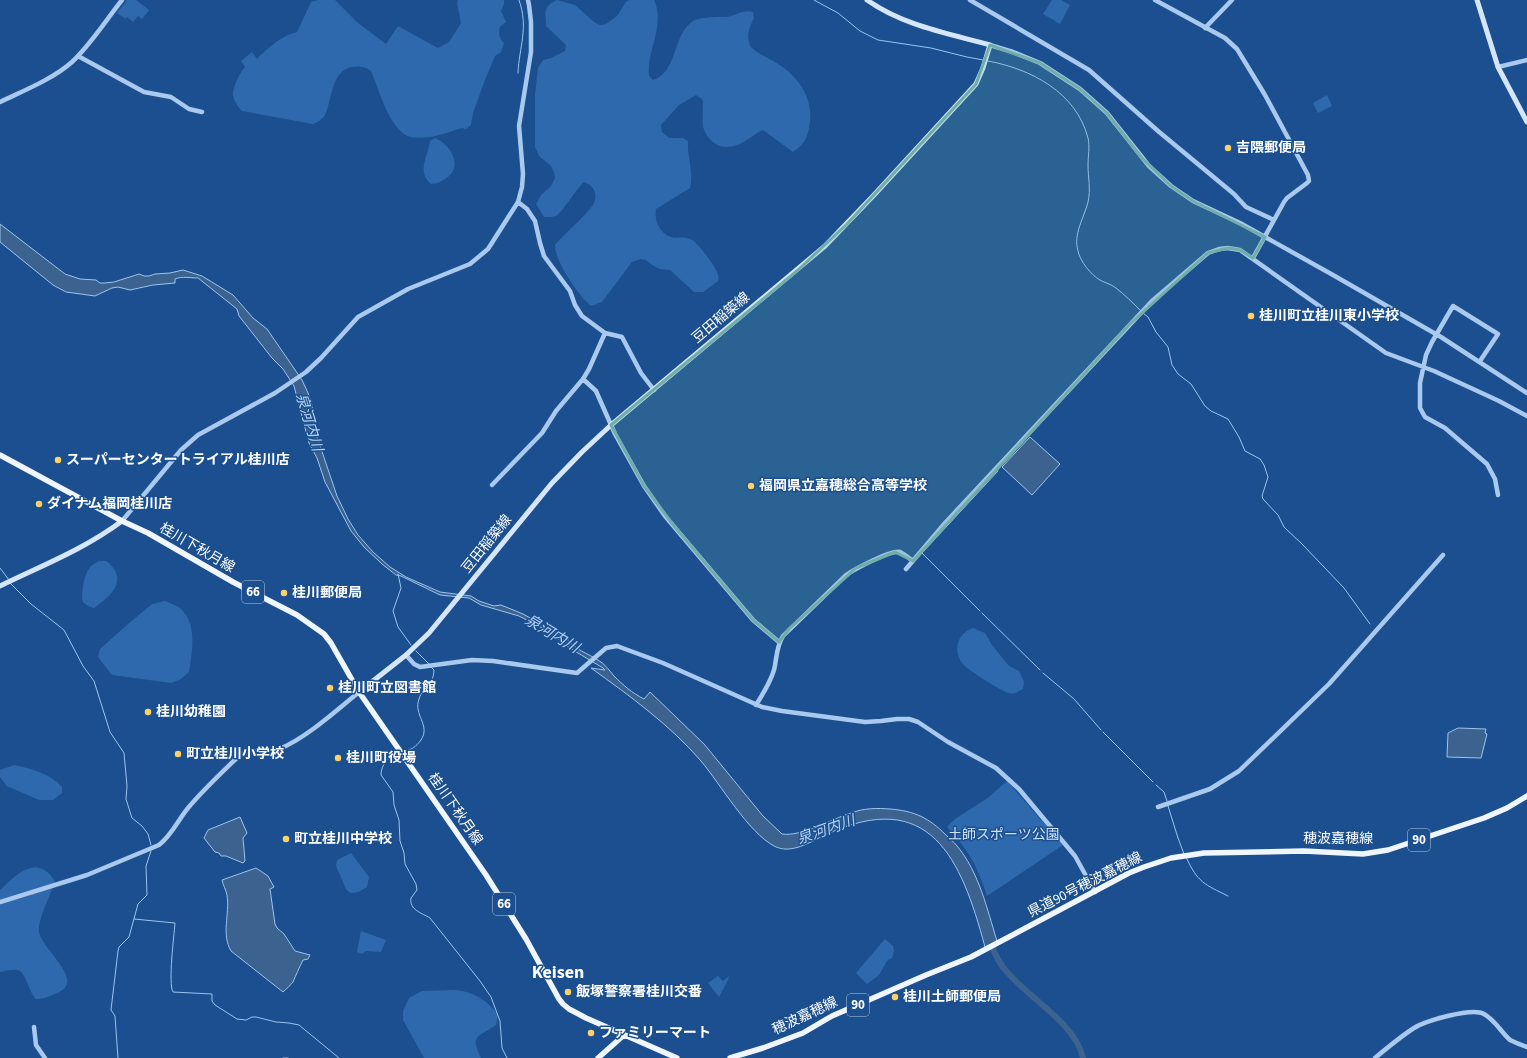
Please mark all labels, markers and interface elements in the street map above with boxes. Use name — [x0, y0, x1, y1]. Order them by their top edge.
place label: 吉隈郵便局 — [1236, 138, 1306, 158]
marker: 吉隈郵便局 — [1223, 143, 1233, 153]
street label: 豆田稲築線 — [688, 288, 754, 348]
place label: 桂川町立桂川東小学校 — [1259, 306, 1399, 326]
marker: 桂川町立桂川東小学校 — [1246, 311, 1256, 321]
water label: 泉河内川 — [290, 390, 328, 456]
place label: スーパーセンタートライアル桂川店 — [66, 450, 290, 470]
marker: スーパーセンタートライアル桂川店 — [53, 455, 63, 465]
place label: 福岡県立嘉穂総合高等学校 — [759, 476, 927, 496]
marker: 福岡県立嘉穂総合高等学校 — [746, 481, 756, 491]
place label: ダイナム福岡桂川店 — [47, 494, 172, 514]
marker: ダイナム福岡桂川店 — [34, 499, 44, 509]
street label: 豆田稲築線 — [457, 511, 517, 577]
street label: 桂川下秋月線 — [156, 518, 238, 578]
road number: 66 — [242, 581, 264, 603]
place label: 桂川郵便局 — [292, 583, 362, 603]
marker: 桂川郵便局 — [279, 588, 289, 598]
water label: 泉河内川 — [521, 610, 585, 659]
place label: 桂川町立図書館 — [338, 678, 436, 698]
marker: 桂川町立図書館 — [325, 683, 335, 693]
place label: 桂川幼稚園 — [156, 702, 226, 722]
marker: 桂川幼稚園 — [143, 707, 153, 717]
place label: 町立桂川小学校 — [186, 744, 284, 764]
place label: 桂川町役場 — [346, 748, 416, 768]
marker: 町立桂川小学校 — [173, 749, 183, 759]
marker: 桂川町役場 — [333, 753, 343, 763]
street label: 桂川下秋月線 — [423, 769, 487, 849]
water label: 泉河内川 — [794, 810, 860, 850]
park label: 土師スポーツ公園 — [948, 825, 1060, 845]
place label: 町立桂川中学校 — [294, 829, 392, 849]
street label: 穂波嘉穂線 — [1303, 829, 1373, 849]
road number: 90 — [1408, 829, 1430, 851]
marker: 町立桂川中学校 — [281, 834, 291, 844]
street label: 県道90号穂波嘉穂線 — [1024, 848, 1146, 922]
road number: 66 — [493, 893, 515, 915]
district label: Keisen — [532, 960, 584, 985]
place label: 飯塚警察署桂川交番 — [576, 982, 702, 1002]
marker: 飯塚警察署桂川交番 — [563, 987, 573, 997]
place label: 桂川土師郵便局 — [903, 987, 1001, 1007]
street label: 穂波嘉穂線 — [769, 992, 841, 1040]
marker: 桂川土師郵便局 — [890, 992, 900, 1002]
road number: 90 — [847, 994, 869, 1016]
place label: ファミリーマート — [599, 1023, 711, 1043]
marker: ファミリーマート — [586, 1028, 596, 1038]

